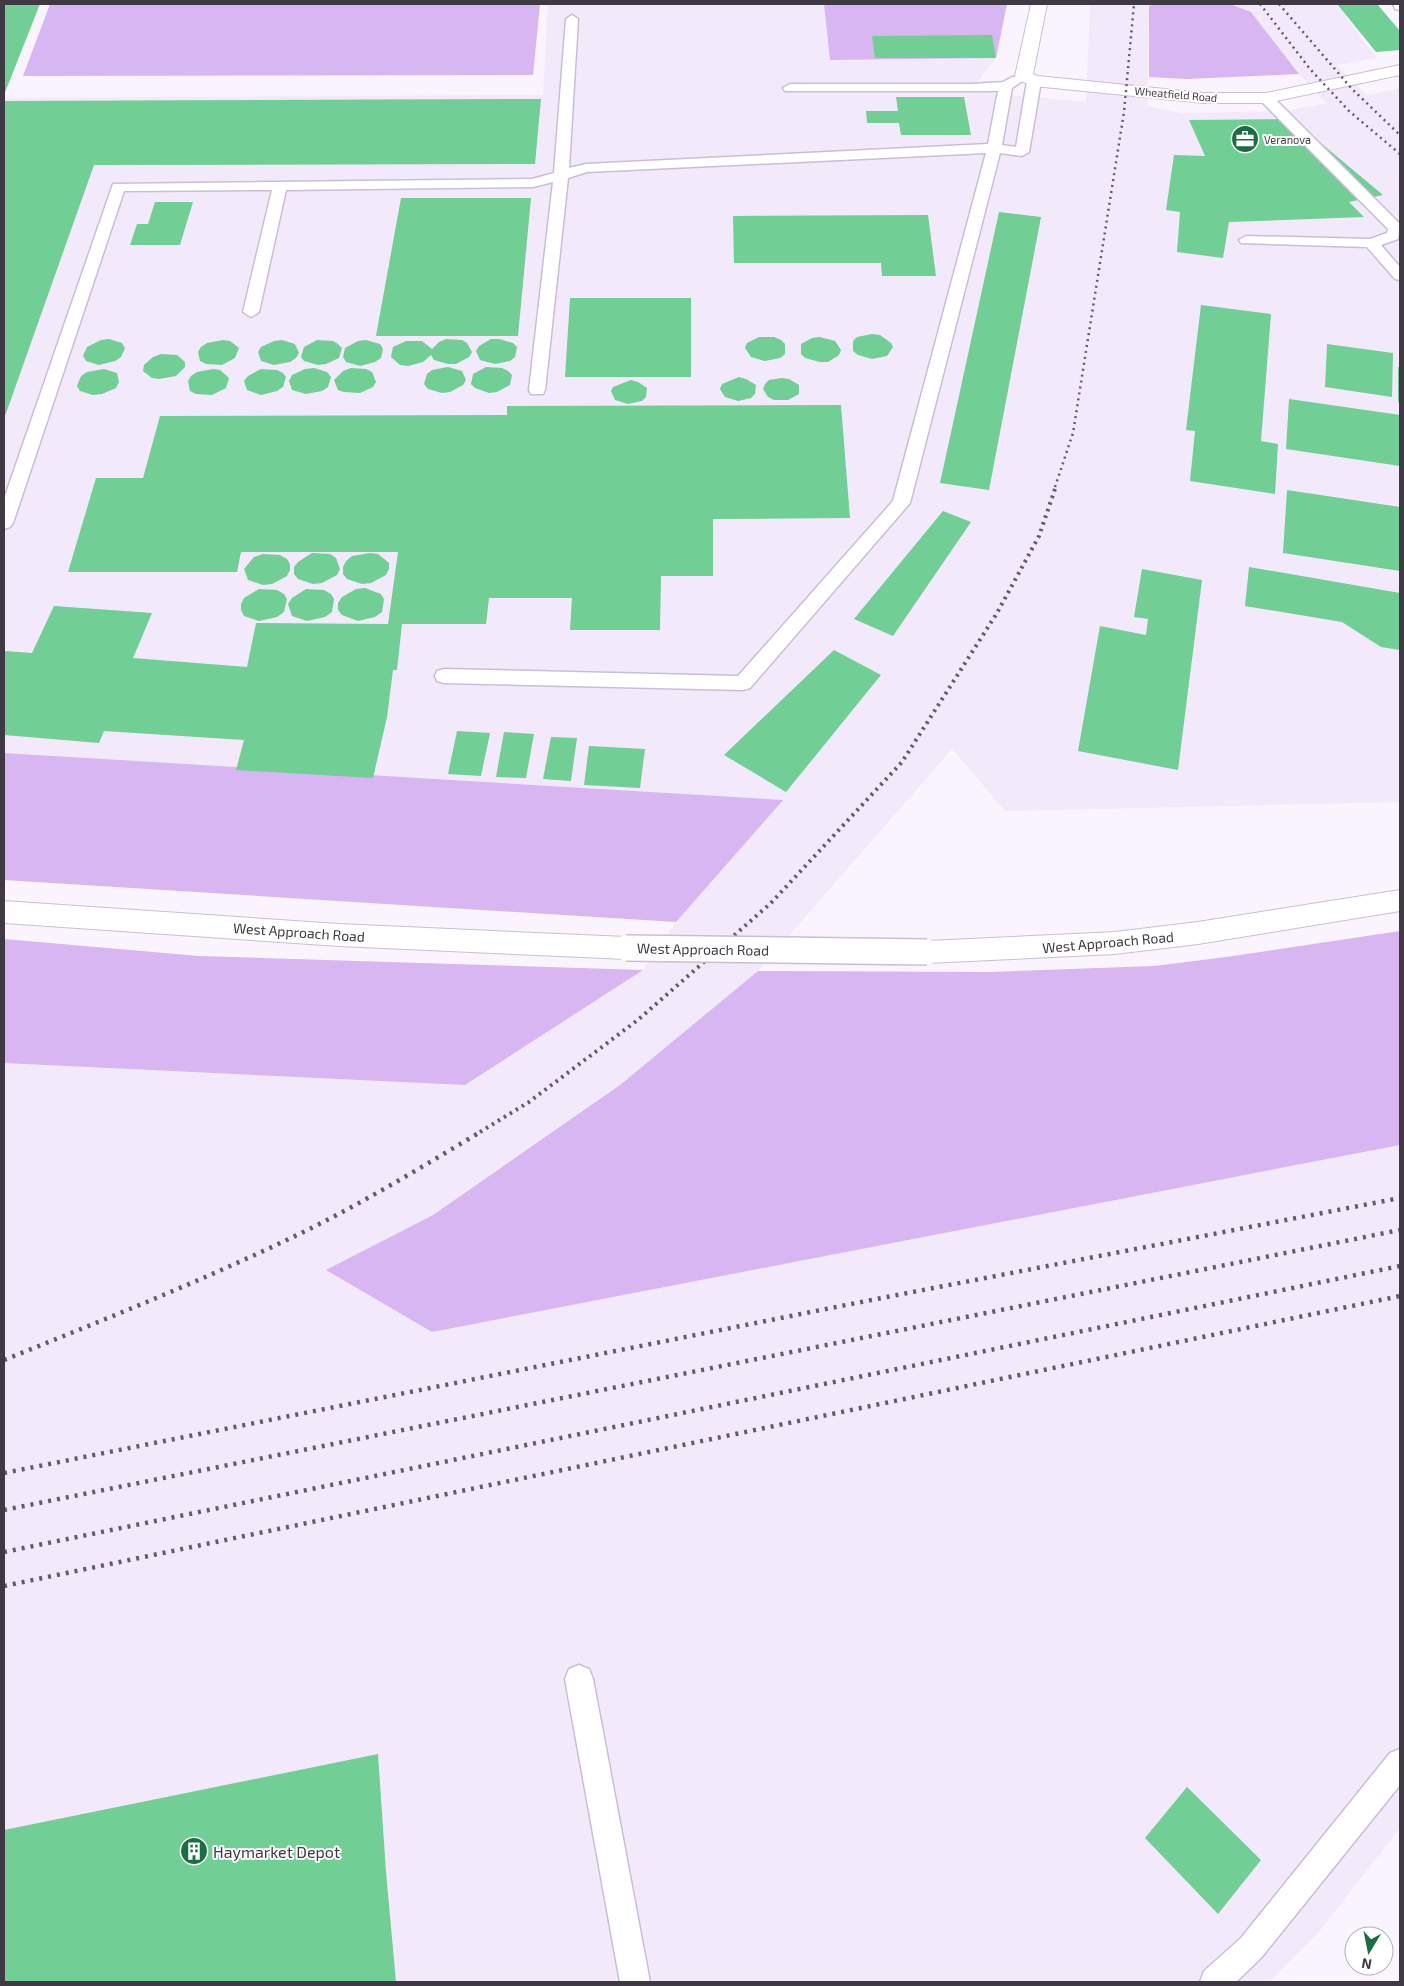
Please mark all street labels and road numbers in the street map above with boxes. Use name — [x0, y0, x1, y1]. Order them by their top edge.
street label: Wheatfield Road — [1134, 84, 1218, 104]
street label: West Approach Road — [232, 919, 366, 945]
street label: West Approach Road — [1041, 928, 1175, 956]
street label: West Approach Road — [637, 939, 769, 959]

